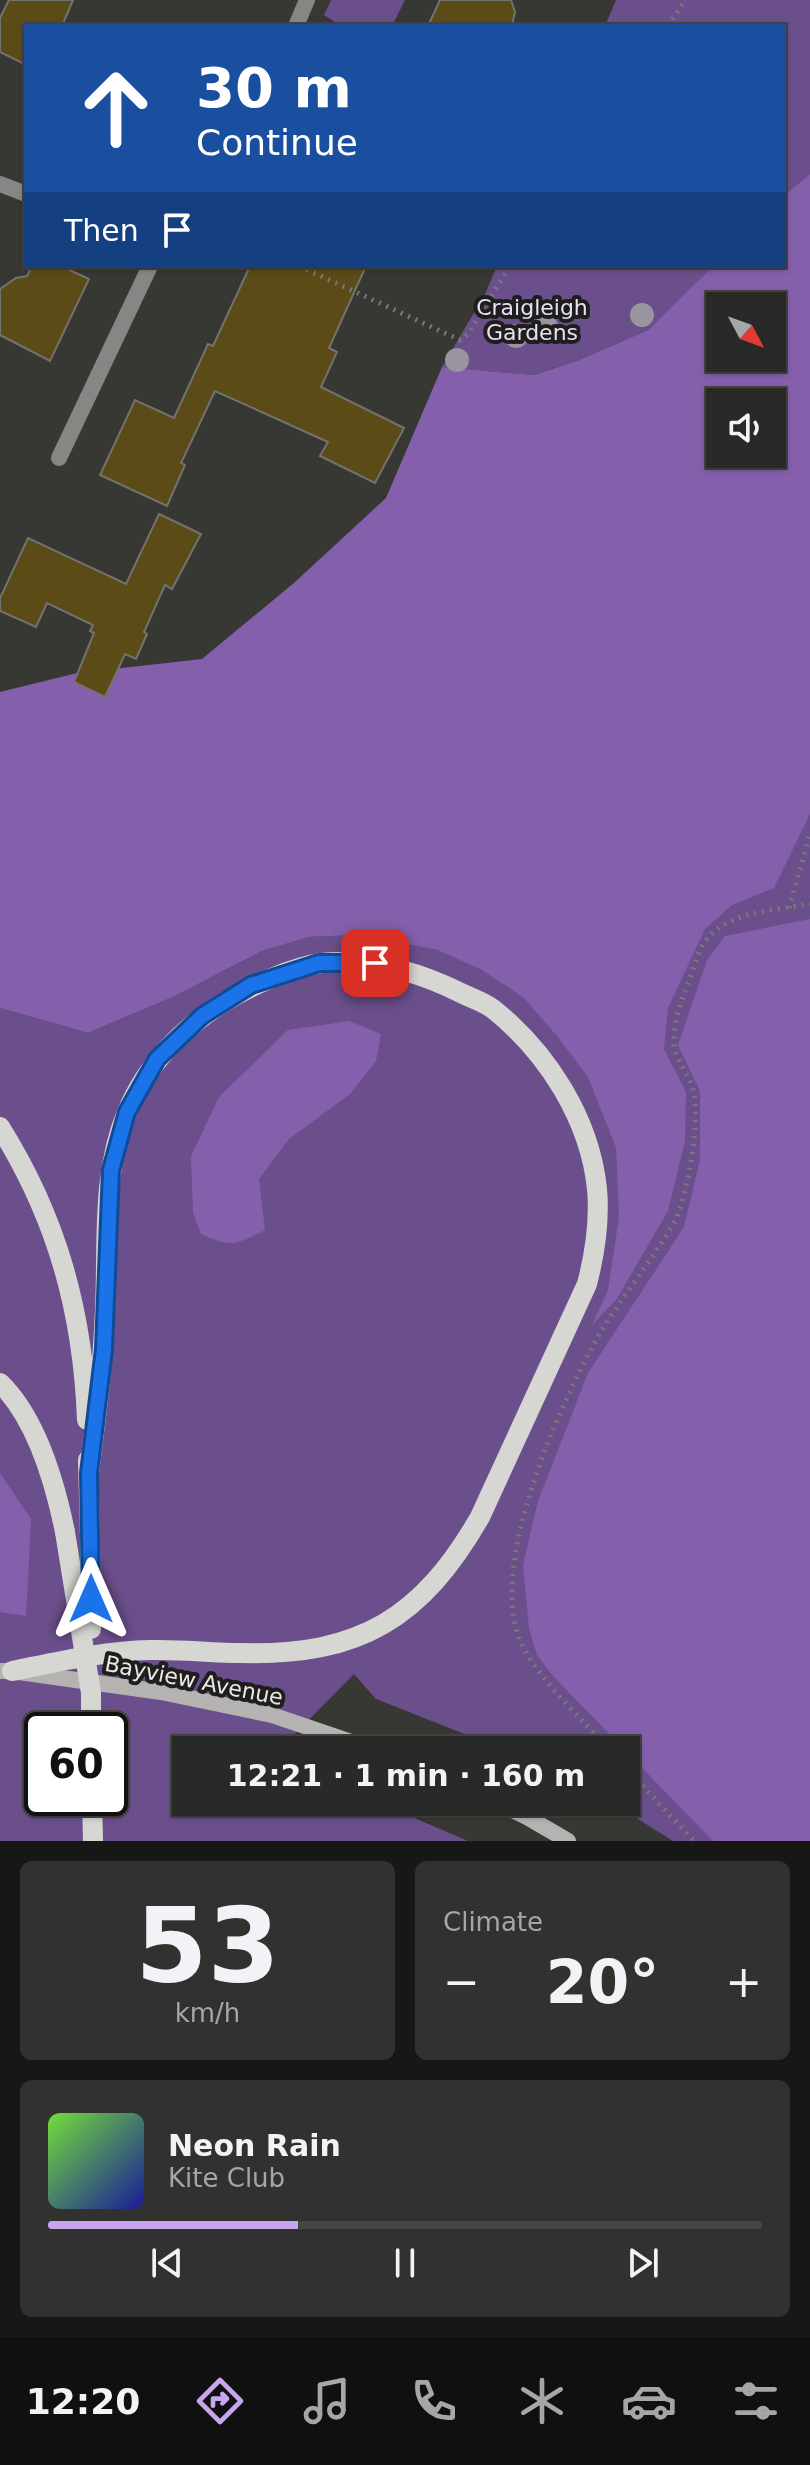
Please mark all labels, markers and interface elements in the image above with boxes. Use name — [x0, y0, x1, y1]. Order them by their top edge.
text: 30 m — [196, 55, 352, 120]
icon: ahead — [64, 56, 168, 160]
text: Continue — [196, 122, 358, 163]
icon: arrive — [155, 208, 199, 252]
text: Then — [64, 213, 139, 248]
north arrow — [706, 292, 786, 372]
map controls — [706, 292, 786, 468]
park label: Craigleigh Gardens — [476, 295, 588, 345]
button: sound — [706, 388, 786, 468]
pin — [341, 929, 409, 997]
icon: arrive — [353, 941, 397, 985]
position arrow — [49, 1557, 133, 1641]
street label: Bayview Avenue — [103, 1651, 285, 1710]
speed limit sign: 60 — [24, 1712, 128, 1816]
text: 12:21 · 1 min · 160 m — [227, 1758, 585, 1793]
text: 53 — [135, 1885, 280, 2007]
text: Climate — [443, 1907, 543, 1937]
text: 20° — [546, 1947, 659, 2017]
text: − — [443, 1956, 480, 2007]
text: + — [725, 1956, 762, 2007]
text: km/h — [175, 1998, 240, 2028]
text: Neon Rain — [168, 2128, 341, 2163]
text: Kite Club — [168, 2163, 285, 2193]
icon: previous — [145, 2241, 189, 2285]
icon: pause — [383, 2241, 427, 2285]
icon: next — [621, 2241, 665, 2285]
icon: directions — [192, 2373, 248, 2429]
icon: music — [299, 2373, 355, 2429]
icon: phone — [406, 2373, 462, 2429]
icon: climate — [514, 2373, 570, 2429]
icon: car — [621, 2373, 677, 2429]
icon: filters — [728, 2373, 784, 2429]
text: 12:20 — [26, 2381, 140, 2422]

